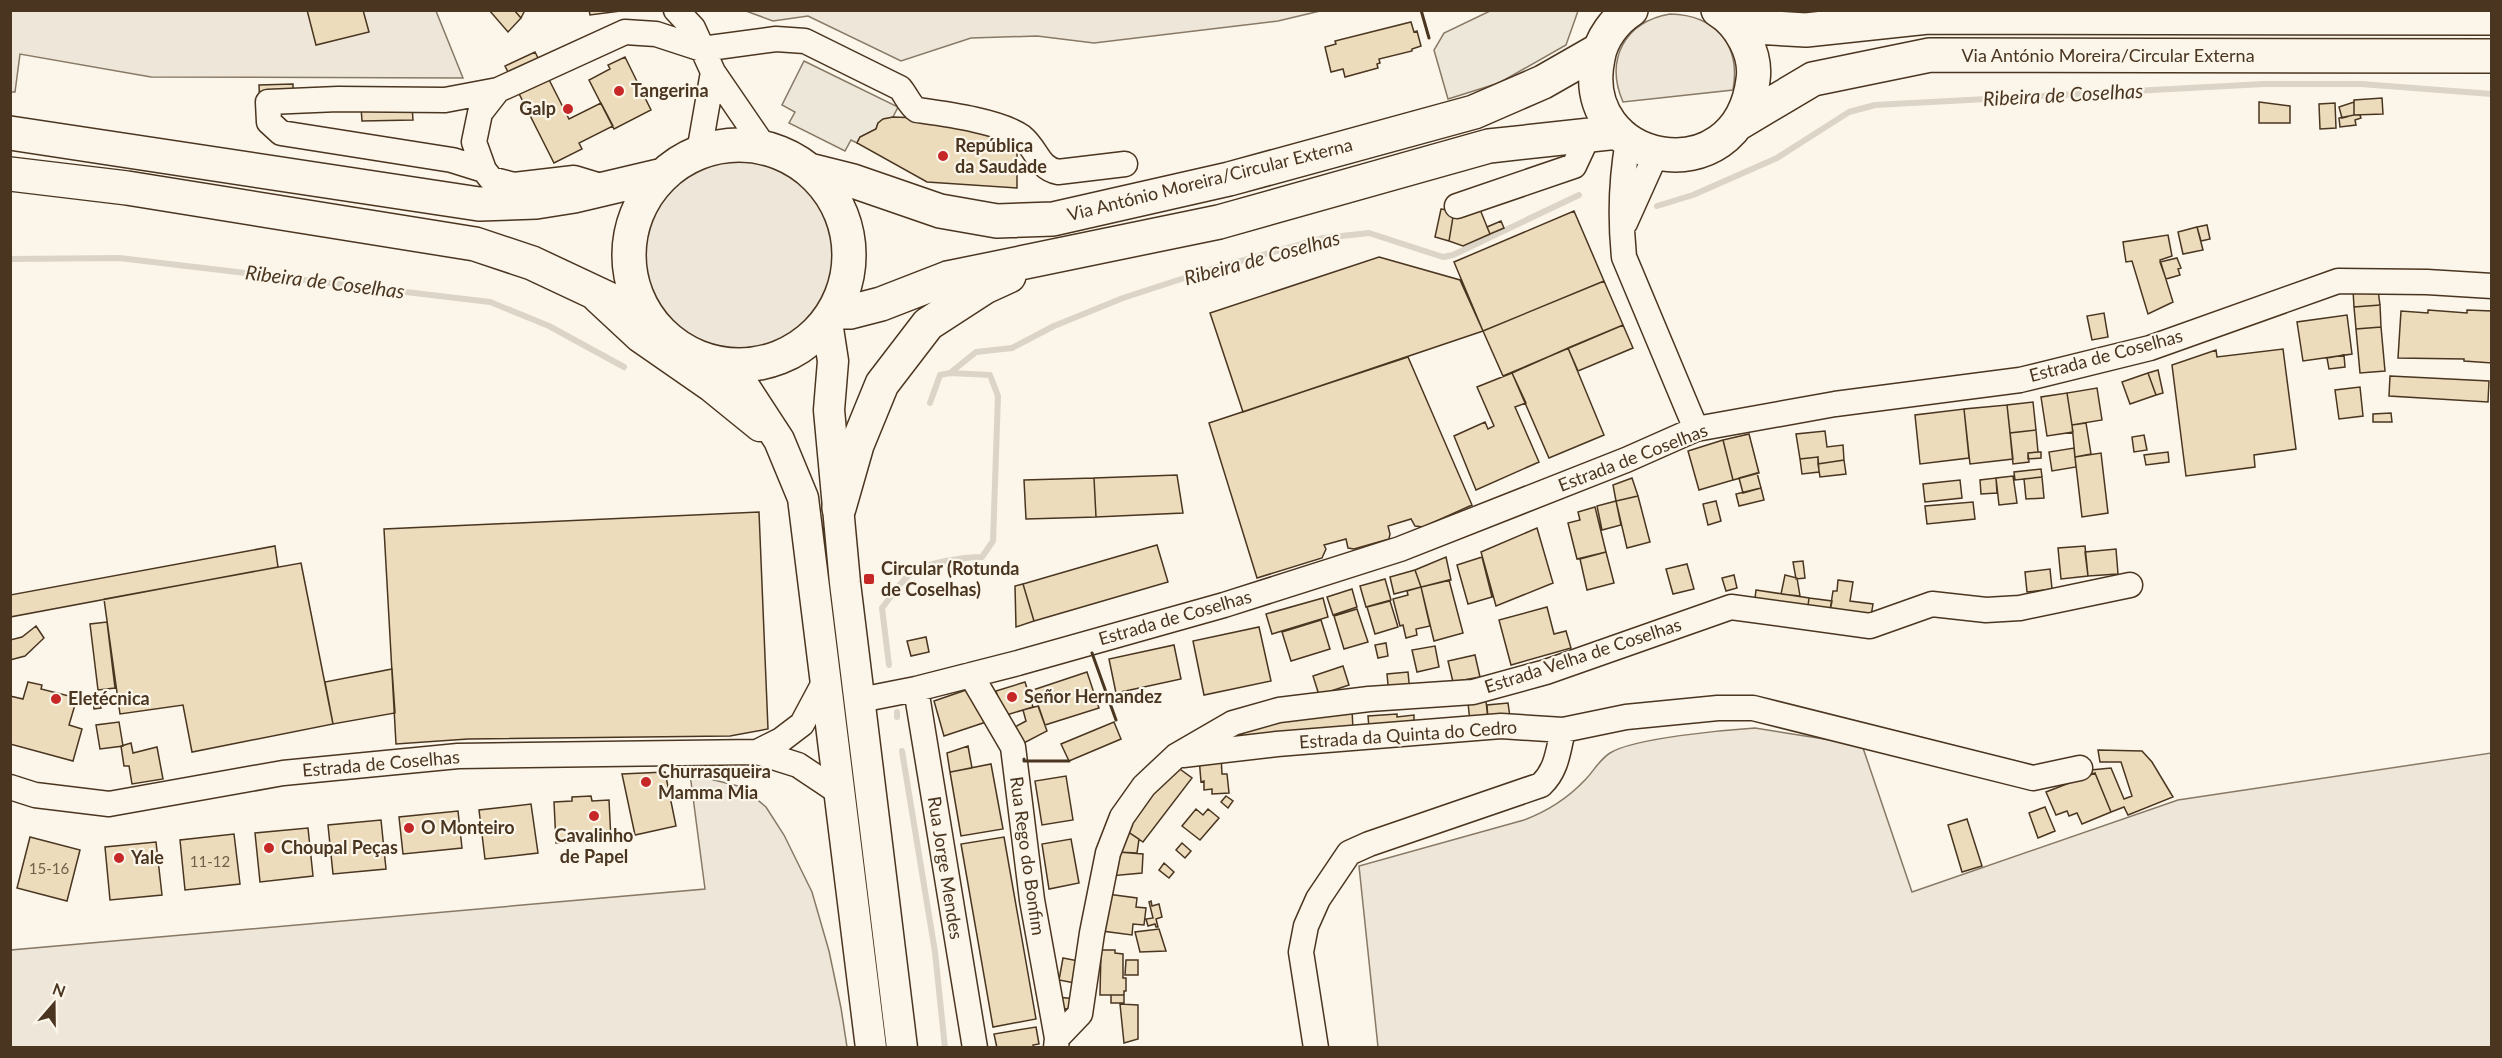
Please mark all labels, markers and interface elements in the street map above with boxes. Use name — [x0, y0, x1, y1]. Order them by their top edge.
street label: Via António Moreira/Circular Externa — [1961, 44, 2255, 66]
water label: Ribeira de Coselhas — [1982, 78, 2144, 110]
place label: Tangerina — [631, 79, 709, 101]
marker: Tangerina — [612, 84, 626, 98]
place label: Galp — [519, 97, 556, 119]
marker: Galp — [561, 102, 575, 116]
street label: Via António Moreira/Circular Externa — [1065, 133, 1355, 225]
place label: República da Saudade — [955, 134, 1047, 177]
marker: República da Saudade — [936, 149, 950, 163]
water label: Ribeira de Coselhas — [1181, 225, 1342, 289]
water label: Ribeira de Coselhas — [244, 259, 406, 303]
street label: Estrada de Coselhas — [2027, 324, 2185, 386]
street label: Estrada de Coselhas — [1555, 418, 1711, 496]
place label: Circular (Rotunda de Coselhas) — [881, 557, 1020, 600]
marker: Circular (Rotunda de Coselhas) — [862, 572, 876, 586]
street label: Estrada de Coselhas — [1096, 585, 1254, 649]
street label: Estrada Velha de Coselhas — [1482, 613, 1684, 697]
place label: Señor Hernandez — [1024, 685, 1162, 707]
place label: Eletécnica — [68, 687, 150, 709]
marker: Señor Hernandez — [1005, 690, 1019, 704]
marker: Eletécnica — [49, 692, 63, 706]
street label: Estrada da Quinta do Cedro — [1298, 715, 1518, 753]
street label: Estrada de Coselhas — [301, 745, 461, 781]
place label: Churrasqueira Mamma Mia — [658, 760, 771, 803]
marker: Churrasqueira Mamma Mia — [639, 775, 653, 789]
street label: Rua Rego do Bonfim — [1006, 775, 1050, 937]
street label: Rua Jorge Mendes — [924, 795, 968, 941]
marker: Cavalinho de Papel — [587, 809, 601, 823]
place label: O Monteiro — [421, 816, 515, 838]
marker: O Monteiro — [402, 821, 416, 835]
place label: Cavalinho de Papel — [555, 824, 633, 867]
place label: Choupal Peças — [281, 836, 398, 858]
marker: Choupal Peças — [262, 841, 276, 855]
place label: Yale — [130, 846, 164, 868]
marker: Yale — [112, 851, 126, 865]
house number: 11-12 — [190, 852, 230, 870]
house number: 15-16 — [29, 859, 69, 877]
north arrow — [24, 974, 84, 1034]
text: N — [50, 978, 68, 1000]

